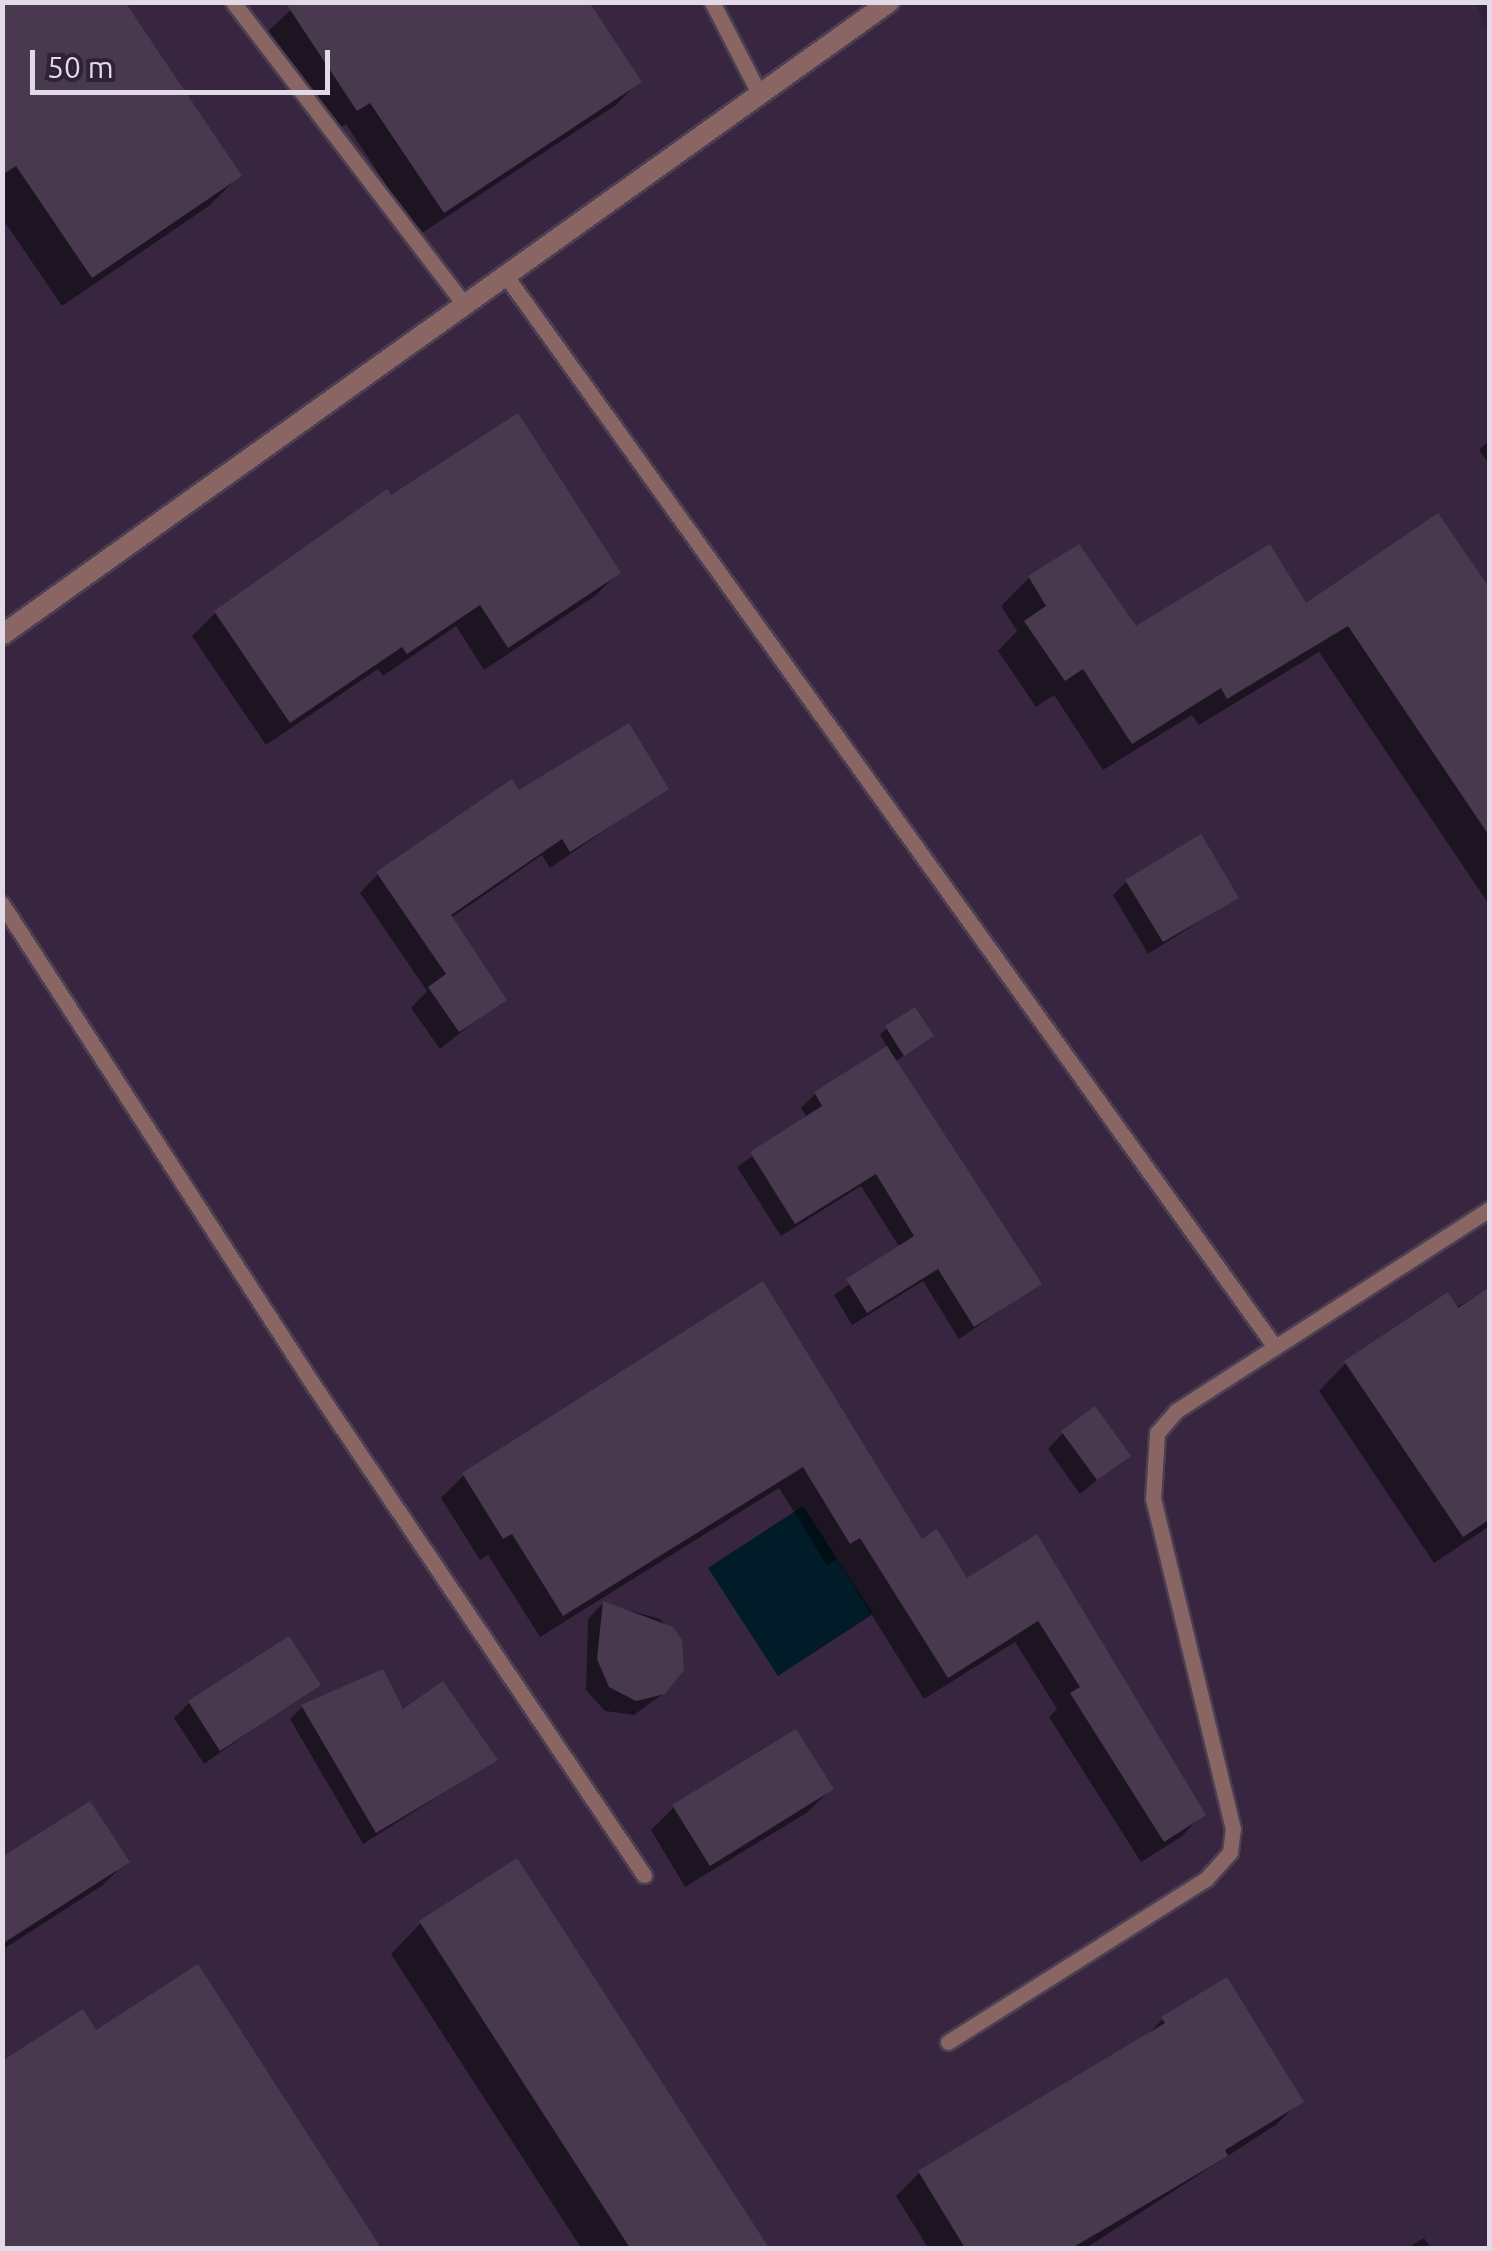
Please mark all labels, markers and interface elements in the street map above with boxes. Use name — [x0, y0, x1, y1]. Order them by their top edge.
scale bar — [35, 30, 335, 92]
text: 50 m — [47, 50, 114, 84]

